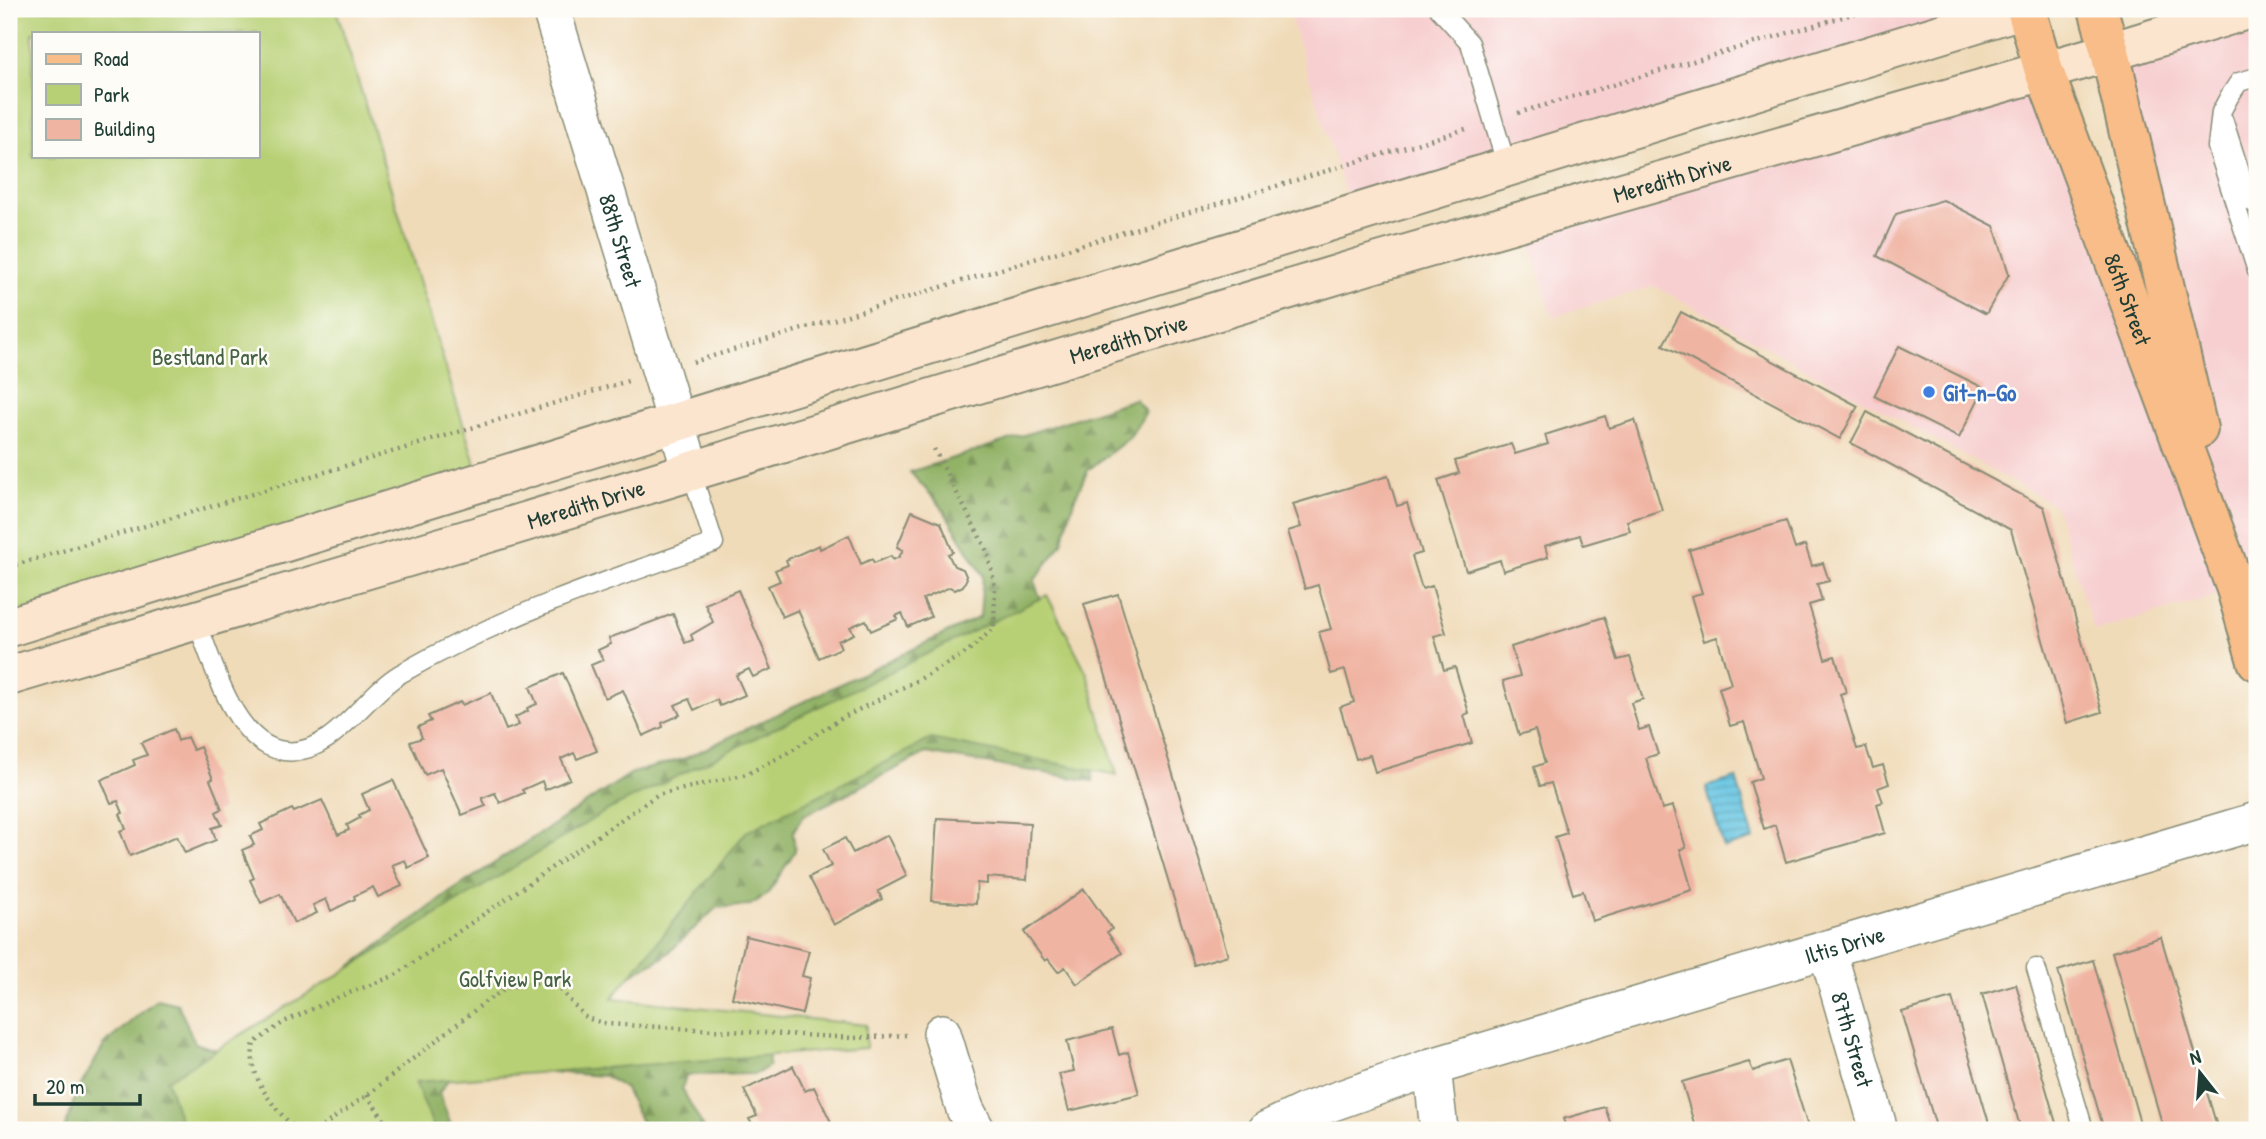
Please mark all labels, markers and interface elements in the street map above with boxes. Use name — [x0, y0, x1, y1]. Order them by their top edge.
legend — [32, 32, 259, 158]
text: Road — [94, 44, 128, 73]
text: Park — [94, 80, 129, 109]
text: Building — [94, 114, 155, 143]
street label: Meredith Drive — [1609, 146, 1734, 209]
street label: 88th Street — [592, 190, 650, 292]
street label: 86th Street — [2097, 249, 2160, 350]
street label: Meredith Drive — [1066, 306, 1191, 371]
park label: Bestland Park — [152, 341, 268, 372]
place label: Git-n-Go — [1943, 377, 2017, 408]
marker: Git-n-Go — [1921, 384, 1937, 400]
street label: Meredith Drive — [523, 471, 648, 536]
street label: Iltis Drive — [1801, 917, 1888, 971]
park label: Golfview Park — [459, 963, 572, 994]
street label: 87th Street — [1825, 988, 1882, 1092]
north arrow — [2164, 1038, 2234, 1108]
text: N — [2186, 1043, 2204, 1071]
scale bar — [35, 1062, 140, 1106]
text: 20 m — [46, 1072, 84, 1101]

